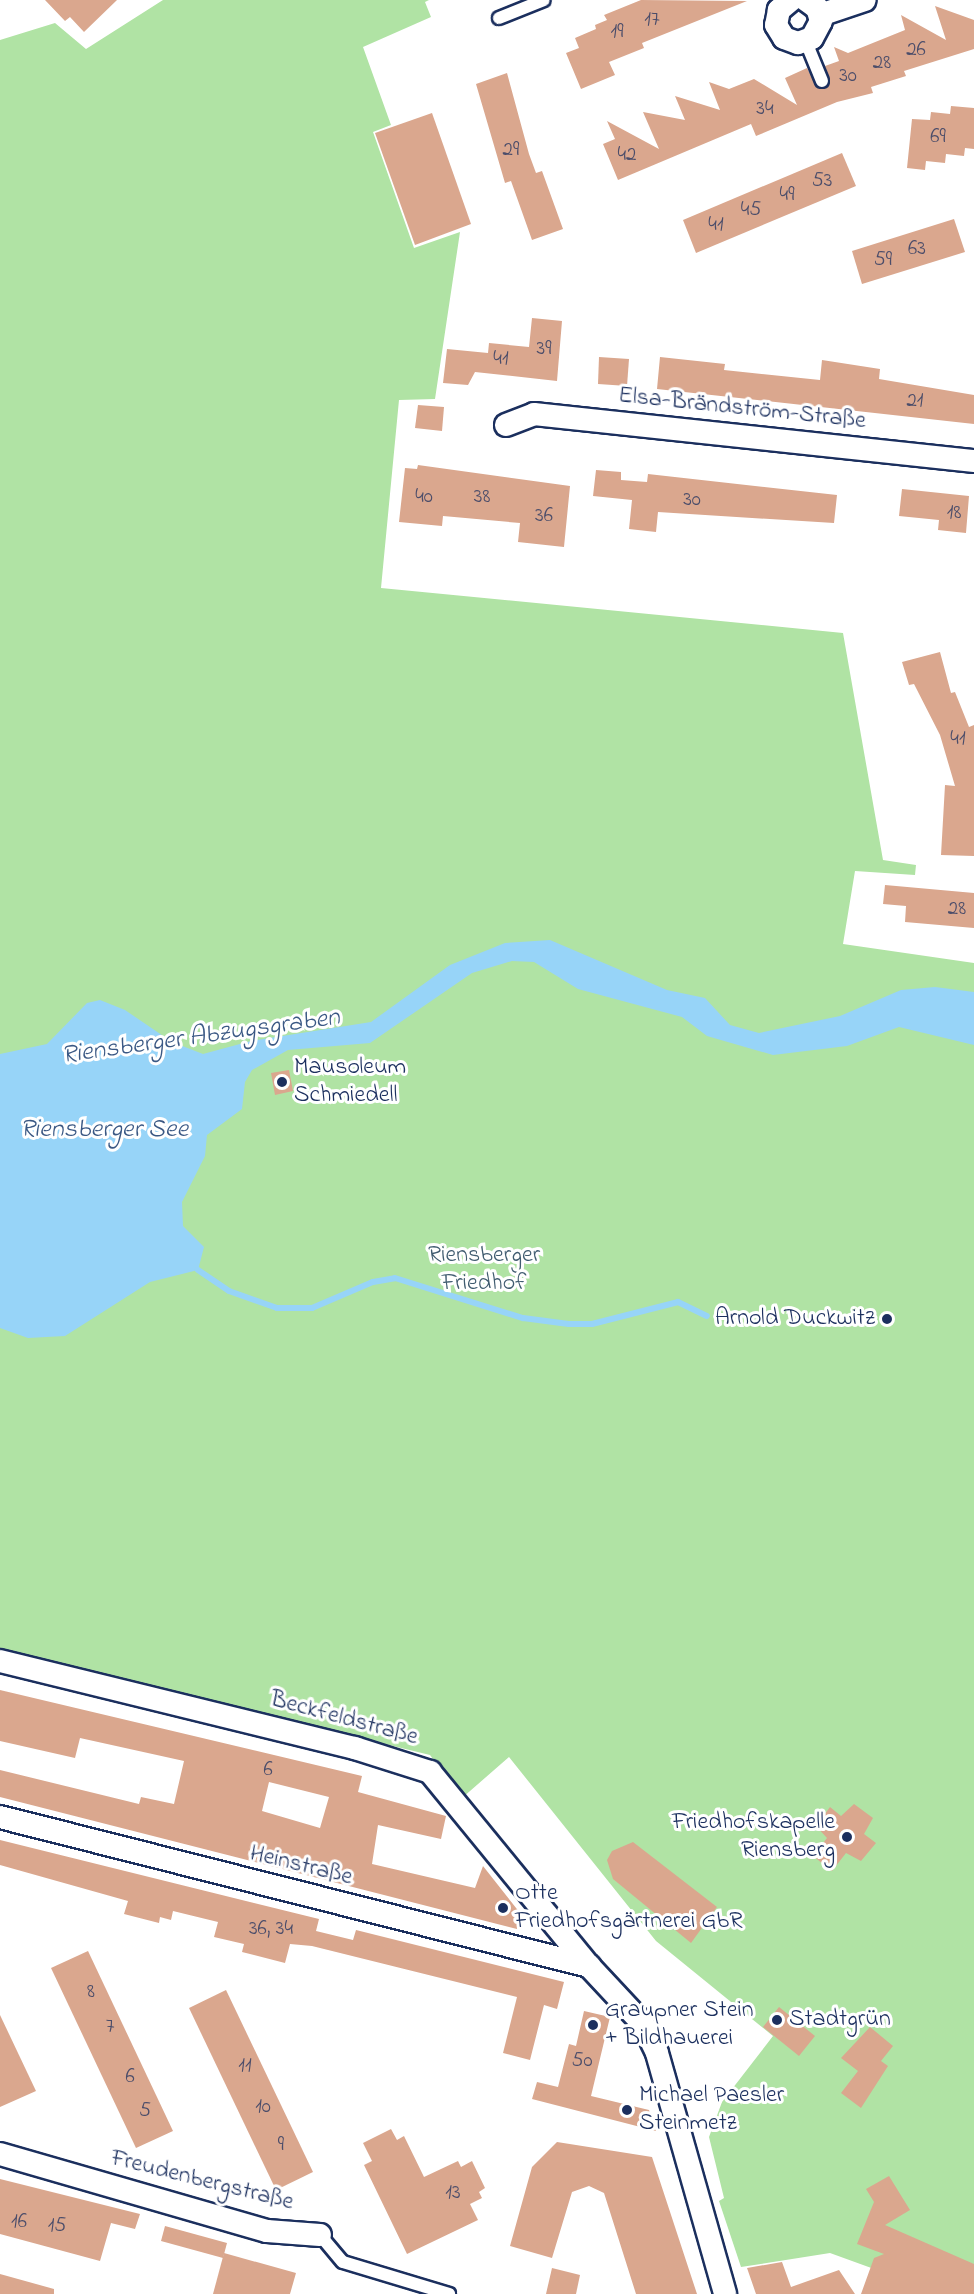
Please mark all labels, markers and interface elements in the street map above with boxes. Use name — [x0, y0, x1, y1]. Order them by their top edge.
house number: 17 — [644, 7, 660, 33]
house number: 19 — [611, 19, 623, 45]
house number: 26 — [906, 37, 926, 63]
house number: 28 — [873, 50, 891, 76]
house number: 30 — [839, 63, 857, 89]
house number: 34 — [756, 96, 774, 122]
house number: 69 — [930, 124, 946, 150]
house number: 29 — [503, 137, 519, 163]
house number: 42 — [617, 142, 637, 168]
house number: 53 — [812, 168, 832, 194]
house number: 49 — [780, 182, 794, 208]
house number: 45 — [741, 197, 761, 223]
house number: 41 — [708, 212, 724, 238]
house number: 63 — [908, 236, 926, 262]
house number: 59 — [874, 247, 892, 273]
house number: 39 — [537, 336, 551, 362]
house number: 41 — [493, 346, 509, 372]
street label: Elsa-Brändström-Straße — [617, 382, 867, 436]
house number: 21 — [906, 388, 924, 414]
house number: 40 — [415, 484, 433, 510]
house number: 38 — [474, 484, 490, 510]
house number: 30 — [683, 487, 701, 513]
house number: 18 — [947, 500, 961, 526]
house number: 36 — [535, 503, 553, 529]
house number: 41 — [950, 726, 966, 752]
house number: 28 — [948, 896, 966, 922]
water label: Riensberger Abzugsgraben — [60, 1003, 342, 1073]
place label: Mausoleum Schmiedell — [294, 1054, 406, 1110]
marker: Mausoleum Schmiedell — [275, 1075, 289, 1089]
water label: Riensberger See — [20, 1115, 188, 1147]
park label: Riensberger Friedhof — [428, 1242, 540, 1298]
place label: Arnold Duckwitz — [715, 1305, 875, 1333]
marker: Arnold Duckwitz — [880, 1312, 894, 1326]
street label: Beckfeldstraße — [267, 1685, 421, 1753]
house number: 6 — [263, 1757, 273, 1783]
place label: Friedhofskapelle Riensberg — [672, 1809, 835, 1865]
marker: Friedhofskapelle Riensberg — [840, 1830, 854, 1844]
street label: Heinstraße — [247, 1839, 355, 1893]
place label: Otte Friedhofsgärtnerei GbR — [515, 1880, 742, 1936]
marker: Otte Friedhofsgärtnerei GbR — [496, 1901, 510, 1915]
house number: 36, 34 — [249, 1916, 293, 1942]
house number: 8 — [87, 1979, 95, 2005]
place label: Graupner Stein + Bildhauerei — [605, 1997, 754, 2053]
place label: Stadtgrün — [789, 2006, 891, 2034]
marker: Stadtgrün — [770, 2013, 784, 2027]
house number: 7 — [106, 2014, 114, 2040]
marker: Graupner Stein + Bildhauerei — [586, 2018, 600, 2032]
house number: 50 — [571, 2048, 593, 2074]
house number: 11 — [238, 2053, 252, 2079]
house number: 6 — [125, 2064, 135, 2090]
place label: Michael Paesler Steinmetz — [639, 2082, 784, 2138]
house number: 10 — [255, 2094, 271, 2120]
house number: 5 — [139, 2098, 151, 2124]
marker: Michael Paesler Steinmetz — [620, 2103, 634, 2117]
house number: 9 — [278, 2132, 284, 2158]
street label: Freudenbergstraße — [108, 2144, 296, 2218]
house number: 13 — [445, 2180, 461, 2206]
house number: 16 — [11, 2209, 27, 2235]
house number: 15 — [48, 2213, 66, 2239]

